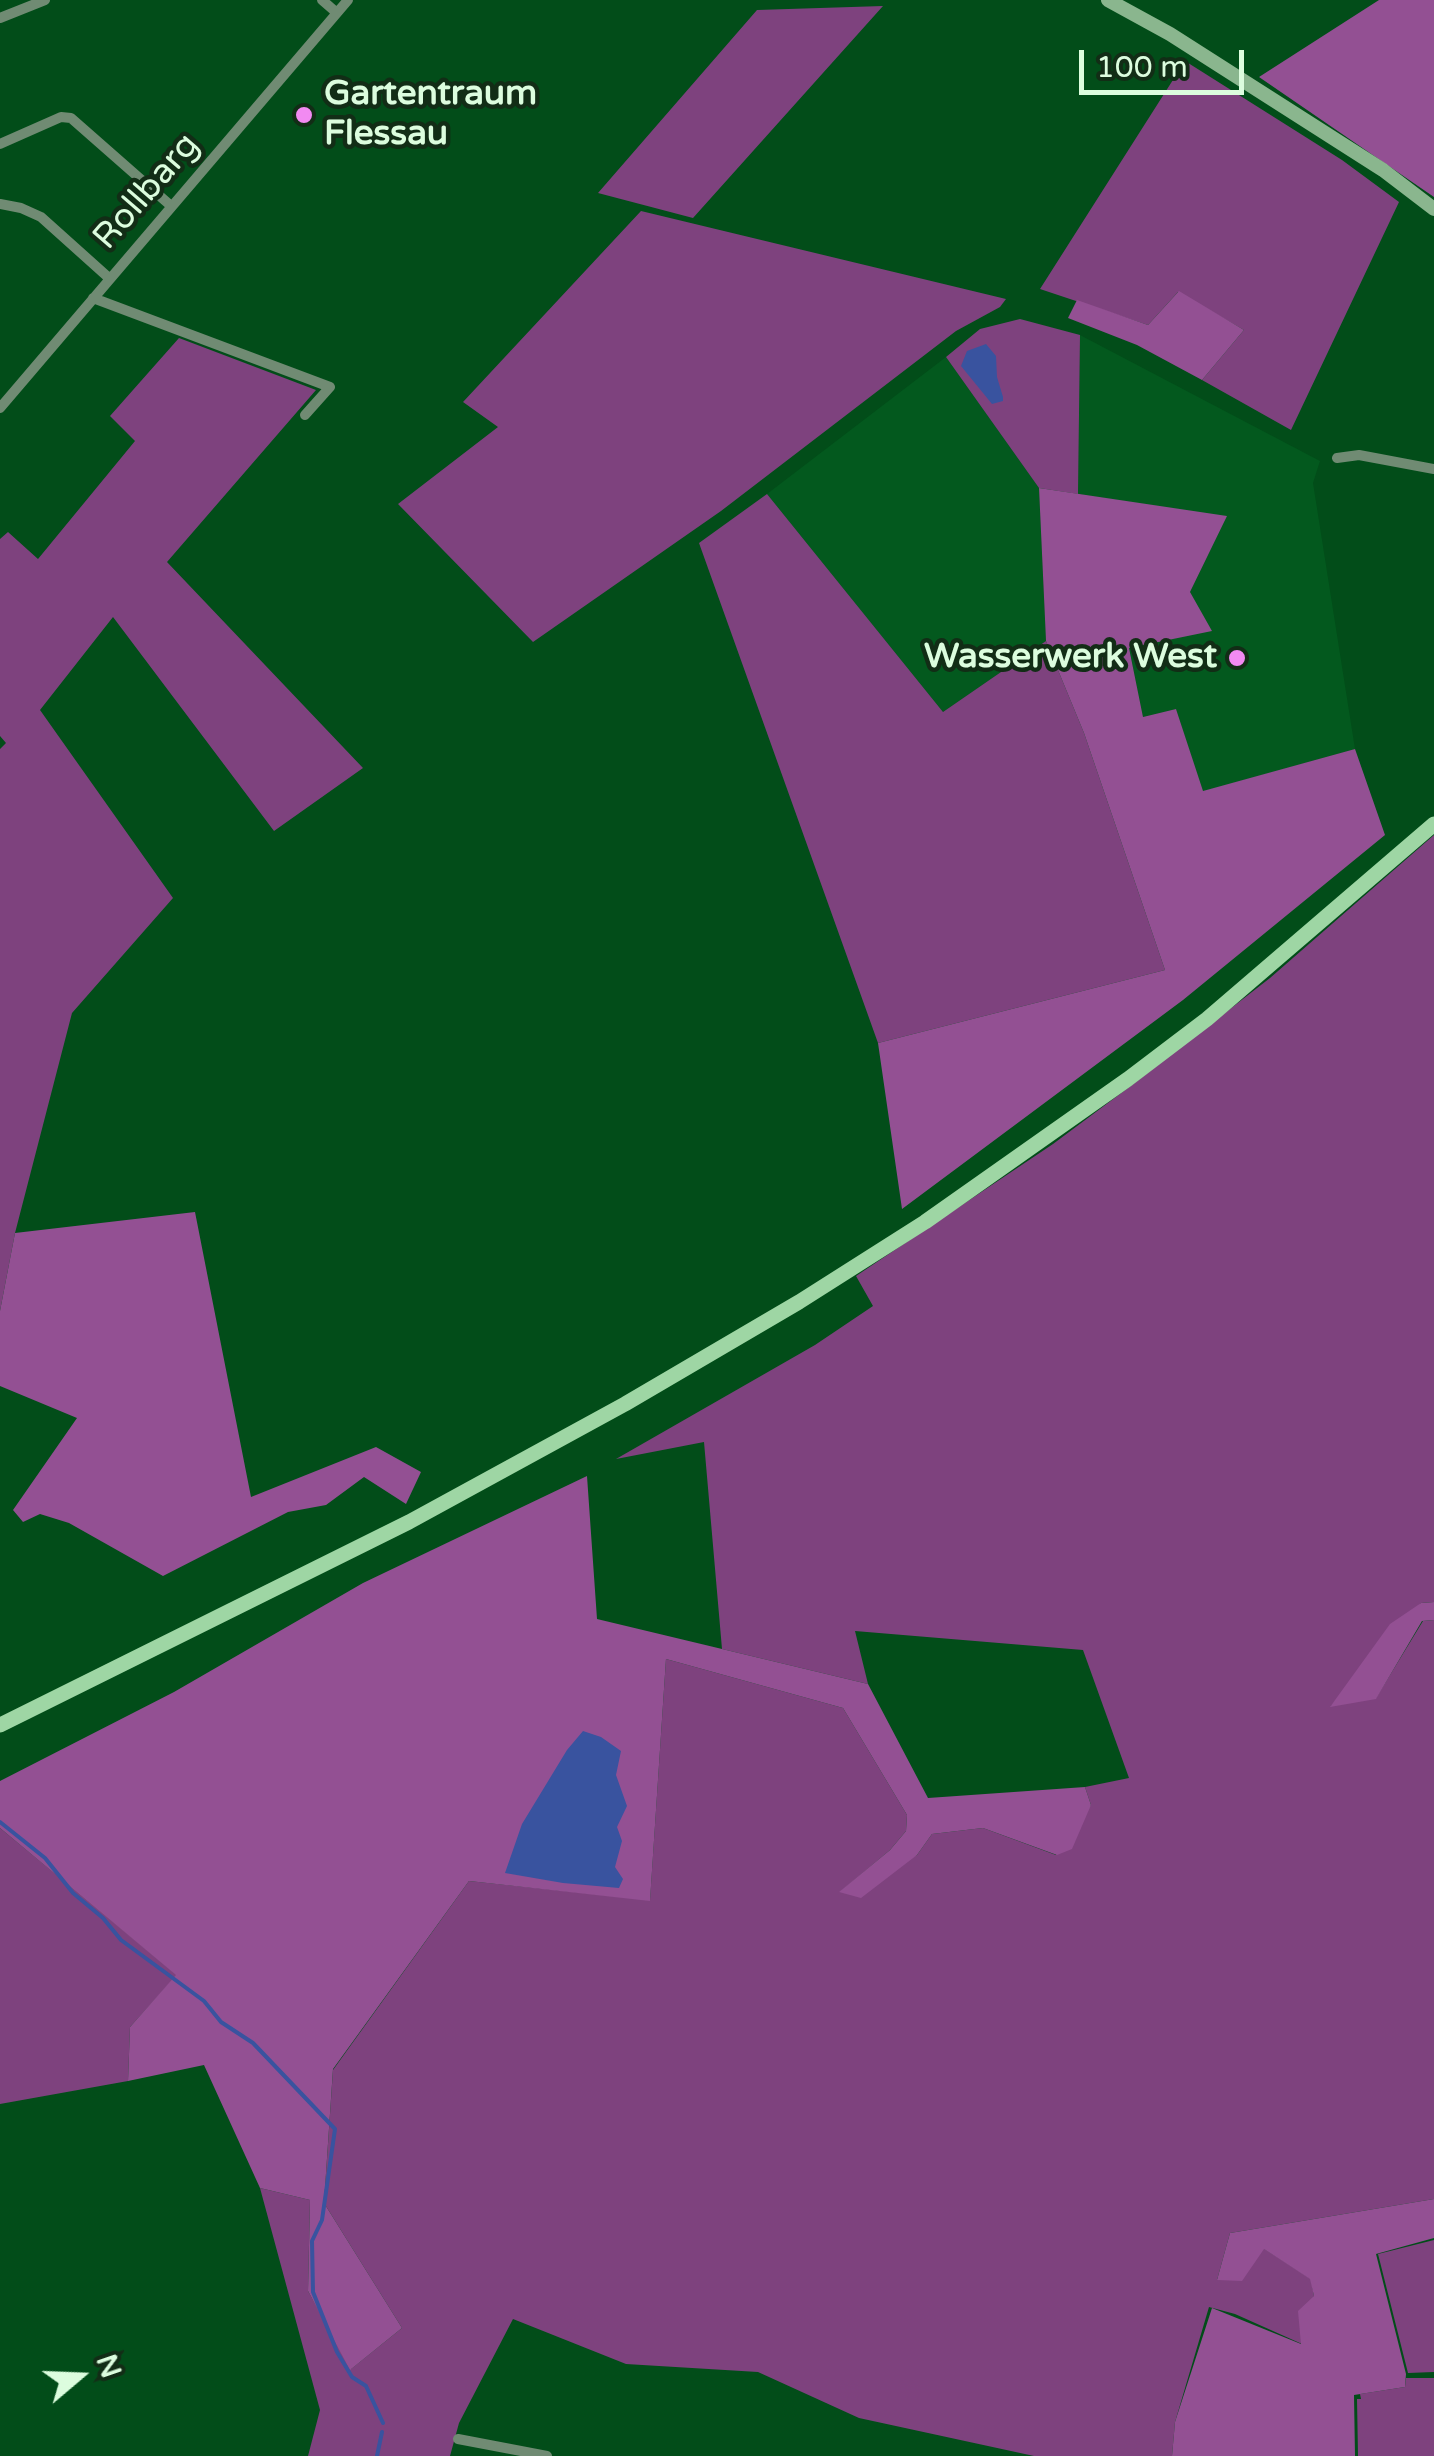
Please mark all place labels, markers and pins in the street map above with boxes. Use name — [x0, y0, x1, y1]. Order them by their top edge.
place label: Gartentraum Flessau — [324, 74, 537, 156]
marker: Gartentraum Flessau — [293, 104, 315, 126]
place label: Wasserwerk West — [924, 637, 1217, 679]
marker: Wasserwerk West — [1226, 647, 1248, 669]

